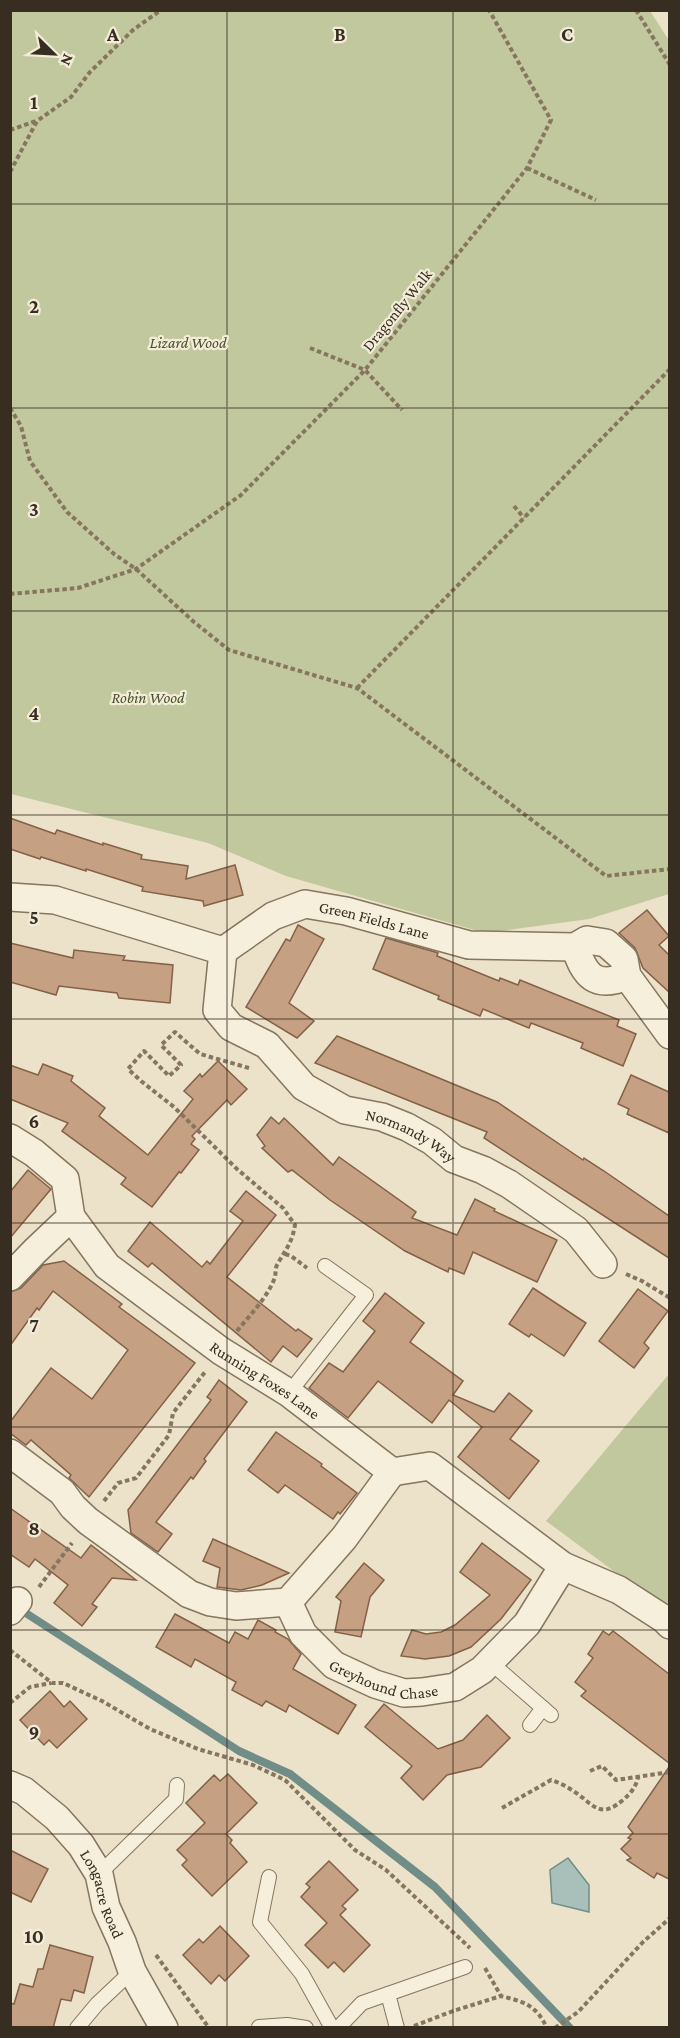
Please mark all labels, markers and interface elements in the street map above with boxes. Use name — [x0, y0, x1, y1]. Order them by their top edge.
text: A — [106, 23, 120, 45]
text: B — [334, 23, 346, 45]
text: C — [561, 23, 573, 45]
north arrow — [24, 24, 84, 84]
text: N — [57, 51, 77, 68]
text: 1 — [30, 91, 38, 113]
street label: Dragonfly Walk — [359, 266, 436, 355]
text: 2 — [29, 295, 39, 317]
park label: Lizard Wood — [150, 334, 227, 351]
text: 3 — [29, 498, 39, 520]
park label: Robin Wood — [111, 689, 185, 706]
text: 4 — [29, 702, 40, 724]
street label: Green Fields Lane — [318, 898, 431, 942]
text: 5 — [29, 906, 39, 928]
street label: Normandy Way — [364, 1106, 460, 1167]
text: 6 — [29, 1110, 39, 1132]
text: 7 — [29, 1314, 39, 1336]
street label: Running Foxes Lane — [207, 1338, 323, 1422]
text: 8 — [28, 1517, 40, 1539]
street label: Greyhound Chase — [327, 1656, 439, 1702]
text: 9 — [29, 1721, 39, 1743]
street label: Longacre Road — [77, 1846, 128, 1941]
text: 10 — [24, 1925, 44, 1947]

